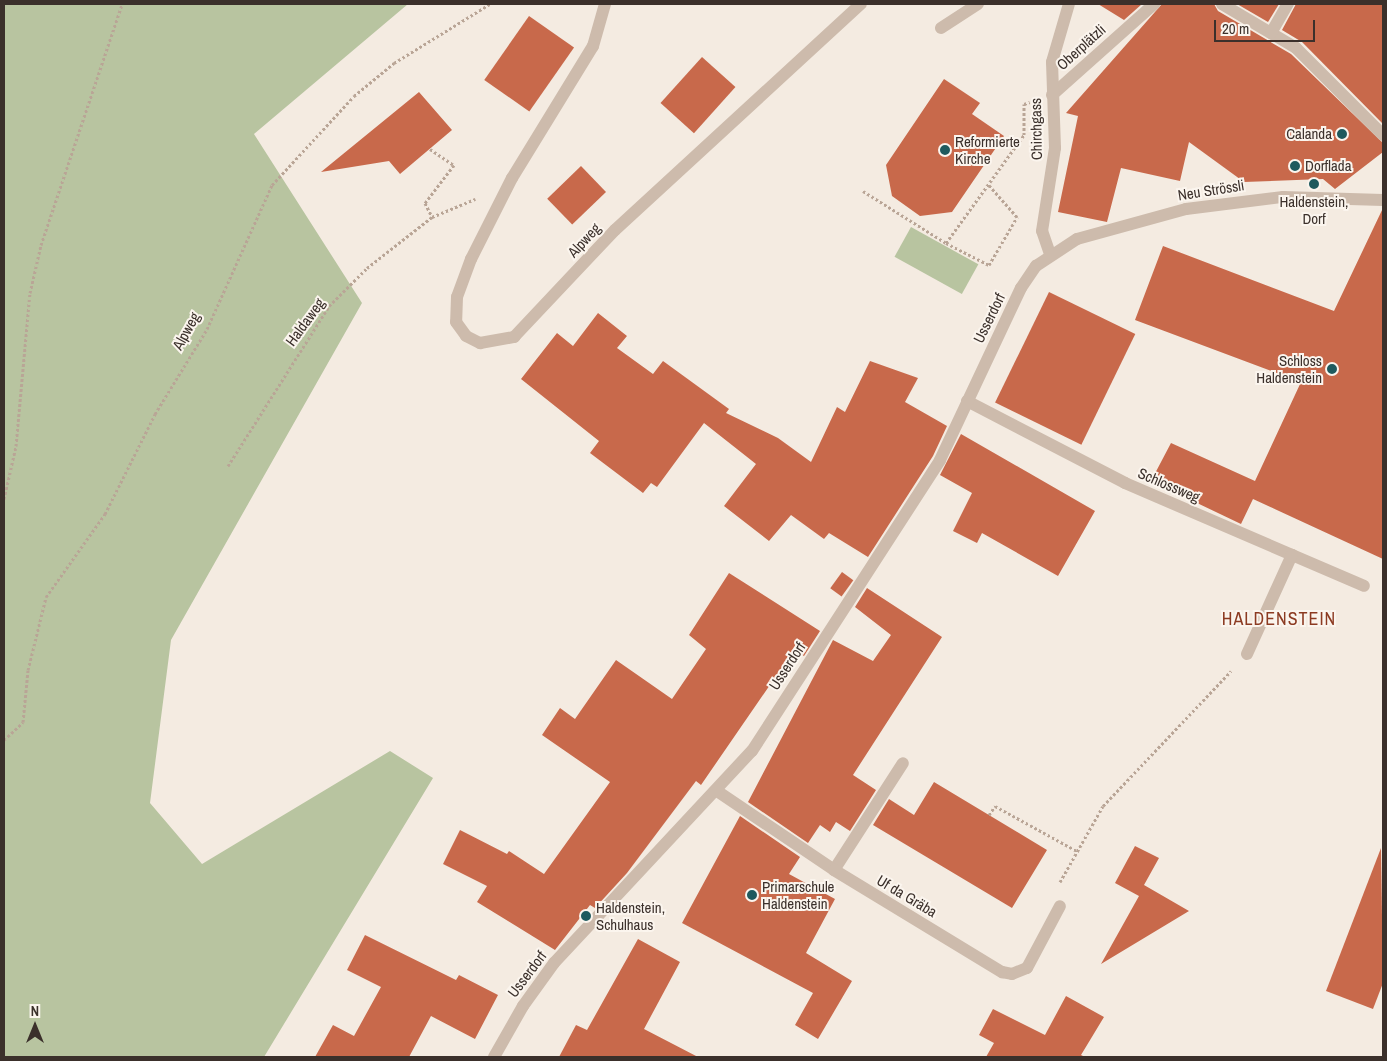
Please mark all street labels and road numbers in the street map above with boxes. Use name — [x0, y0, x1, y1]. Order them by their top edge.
street label: Oberplätzli — [1053, 20, 1109, 74]
street label: Chirchgass — [1026, 98, 1046, 160]
street label: Neu Strössli — [1177, 176, 1245, 204]
street label: Alpweg — [564, 219, 604, 261]
street label: Usserdorf — [969, 290, 1009, 346]
street label: Haldaweg — [282, 295, 328, 349]
street label: Alpweg — [168, 309, 204, 353]
street label: Schlossweg — [1135, 464, 1203, 506]
street label: Usserdorf — [765, 639, 809, 693]
street label: Uf da Gräba — [874, 871, 940, 921]
street label: Usserdorf — [504, 947, 550, 1001]

